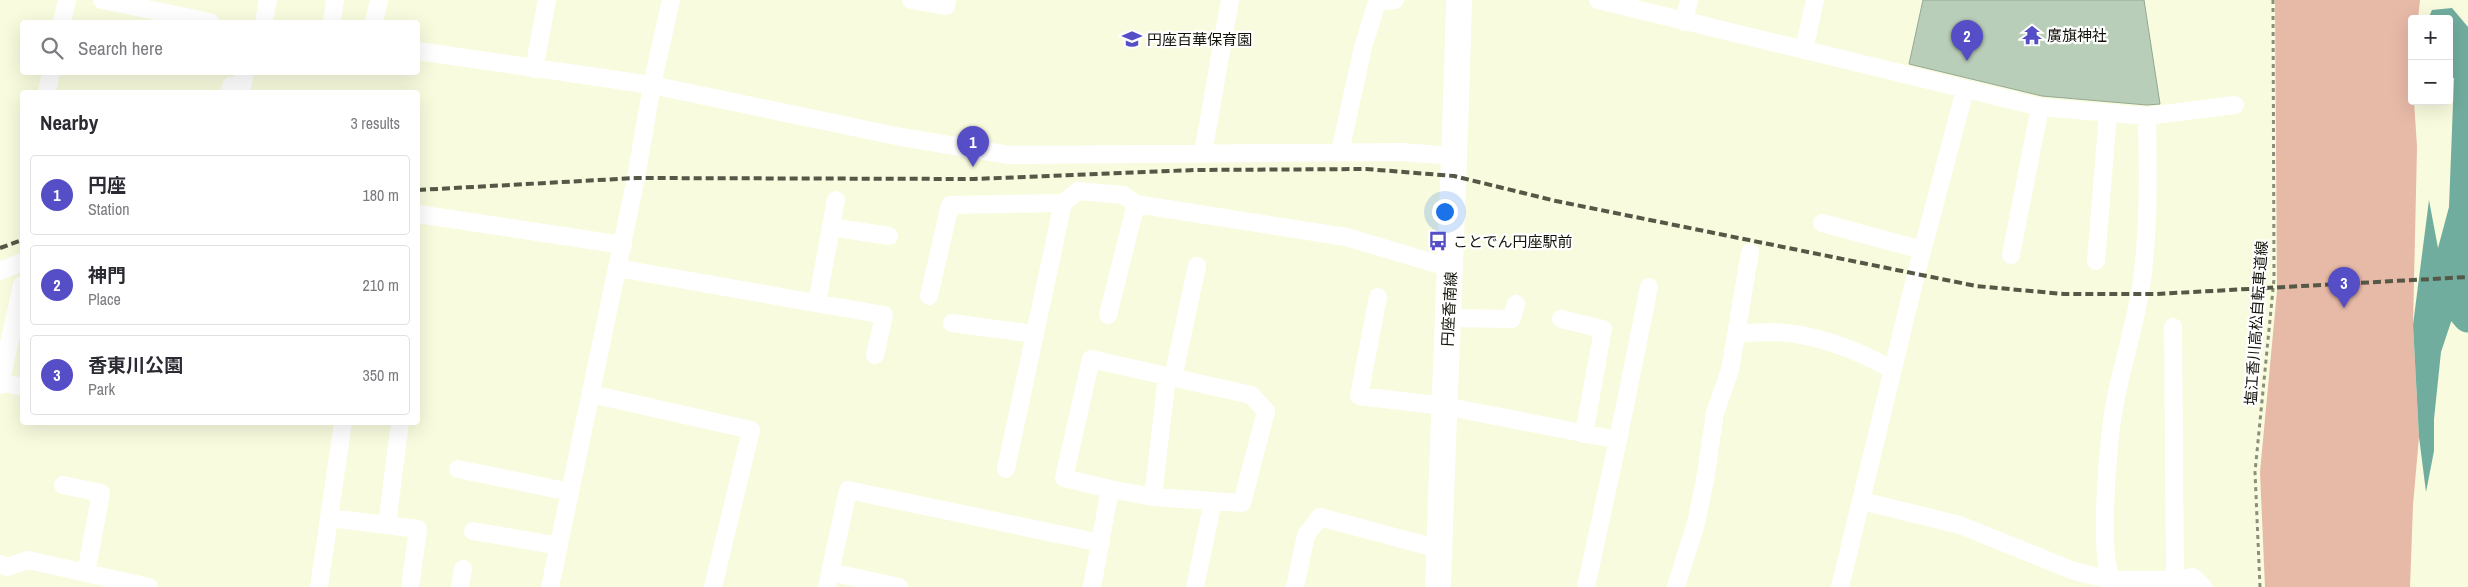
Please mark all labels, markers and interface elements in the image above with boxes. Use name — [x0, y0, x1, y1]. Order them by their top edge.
map controls — [2408, 15, 2453, 105]
button: + — [2408, 15, 2453, 60]
search box — [20, 20, 420, 75]
pin: 2 — [1951, 20, 1983, 61]
temple icon: 廣旗神社 — [2021, 24, 2043, 46]
place label: 廣旗神社 — [2047, 25, 2107, 46]
school or university icon: 円座百華保育園 — [1121, 28, 1143, 50]
place label: 円座百華保育園 — [1147, 29, 1252, 50]
icon: search — [38, 34, 66, 62]
text: Search here — [78, 35, 163, 61]
button: − — [2408, 60, 2453, 105]
text: Nearby — [40, 108, 98, 137]
text: 3 results — [350, 112, 400, 134]
pin: 1 — [957, 126, 989, 167]
text: 円座 — [88, 172, 126, 198]
text: 1 — [53, 184, 61, 206]
text: 180 m — [363, 184, 399, 206]
text: Station — [88, 198, 130, 220]
your location — [1432, 199, 1458, 225]
bus stop icon: ことでん円座駅前 — [1427, 230, 1449, 252]
place label: ことでん円座駅前 — [1453, 231, 1573, 252]
street label: 塩江香川高松自転車道線 — [2240, 240, 2272, 406]
text: 神門 — [88, 262, 126, 288]
pin: 3 — [2328, 267, 2360, 308]
street label: 円座香南線 — [1437, 271, 1461, 347]
text: 2 — [53, 274, 61, 296]
text: 210 m — [363, 274, 399, 296]
text: Place — [88, 288, 121, 310]
text: 香東川公園 — [88, 352, 183, 378]
text: 3 — [53, 364, 61, 386]
text: 350 m — [363, 364, 399, 386]
text: Park — [88, 378, 115, 400]

